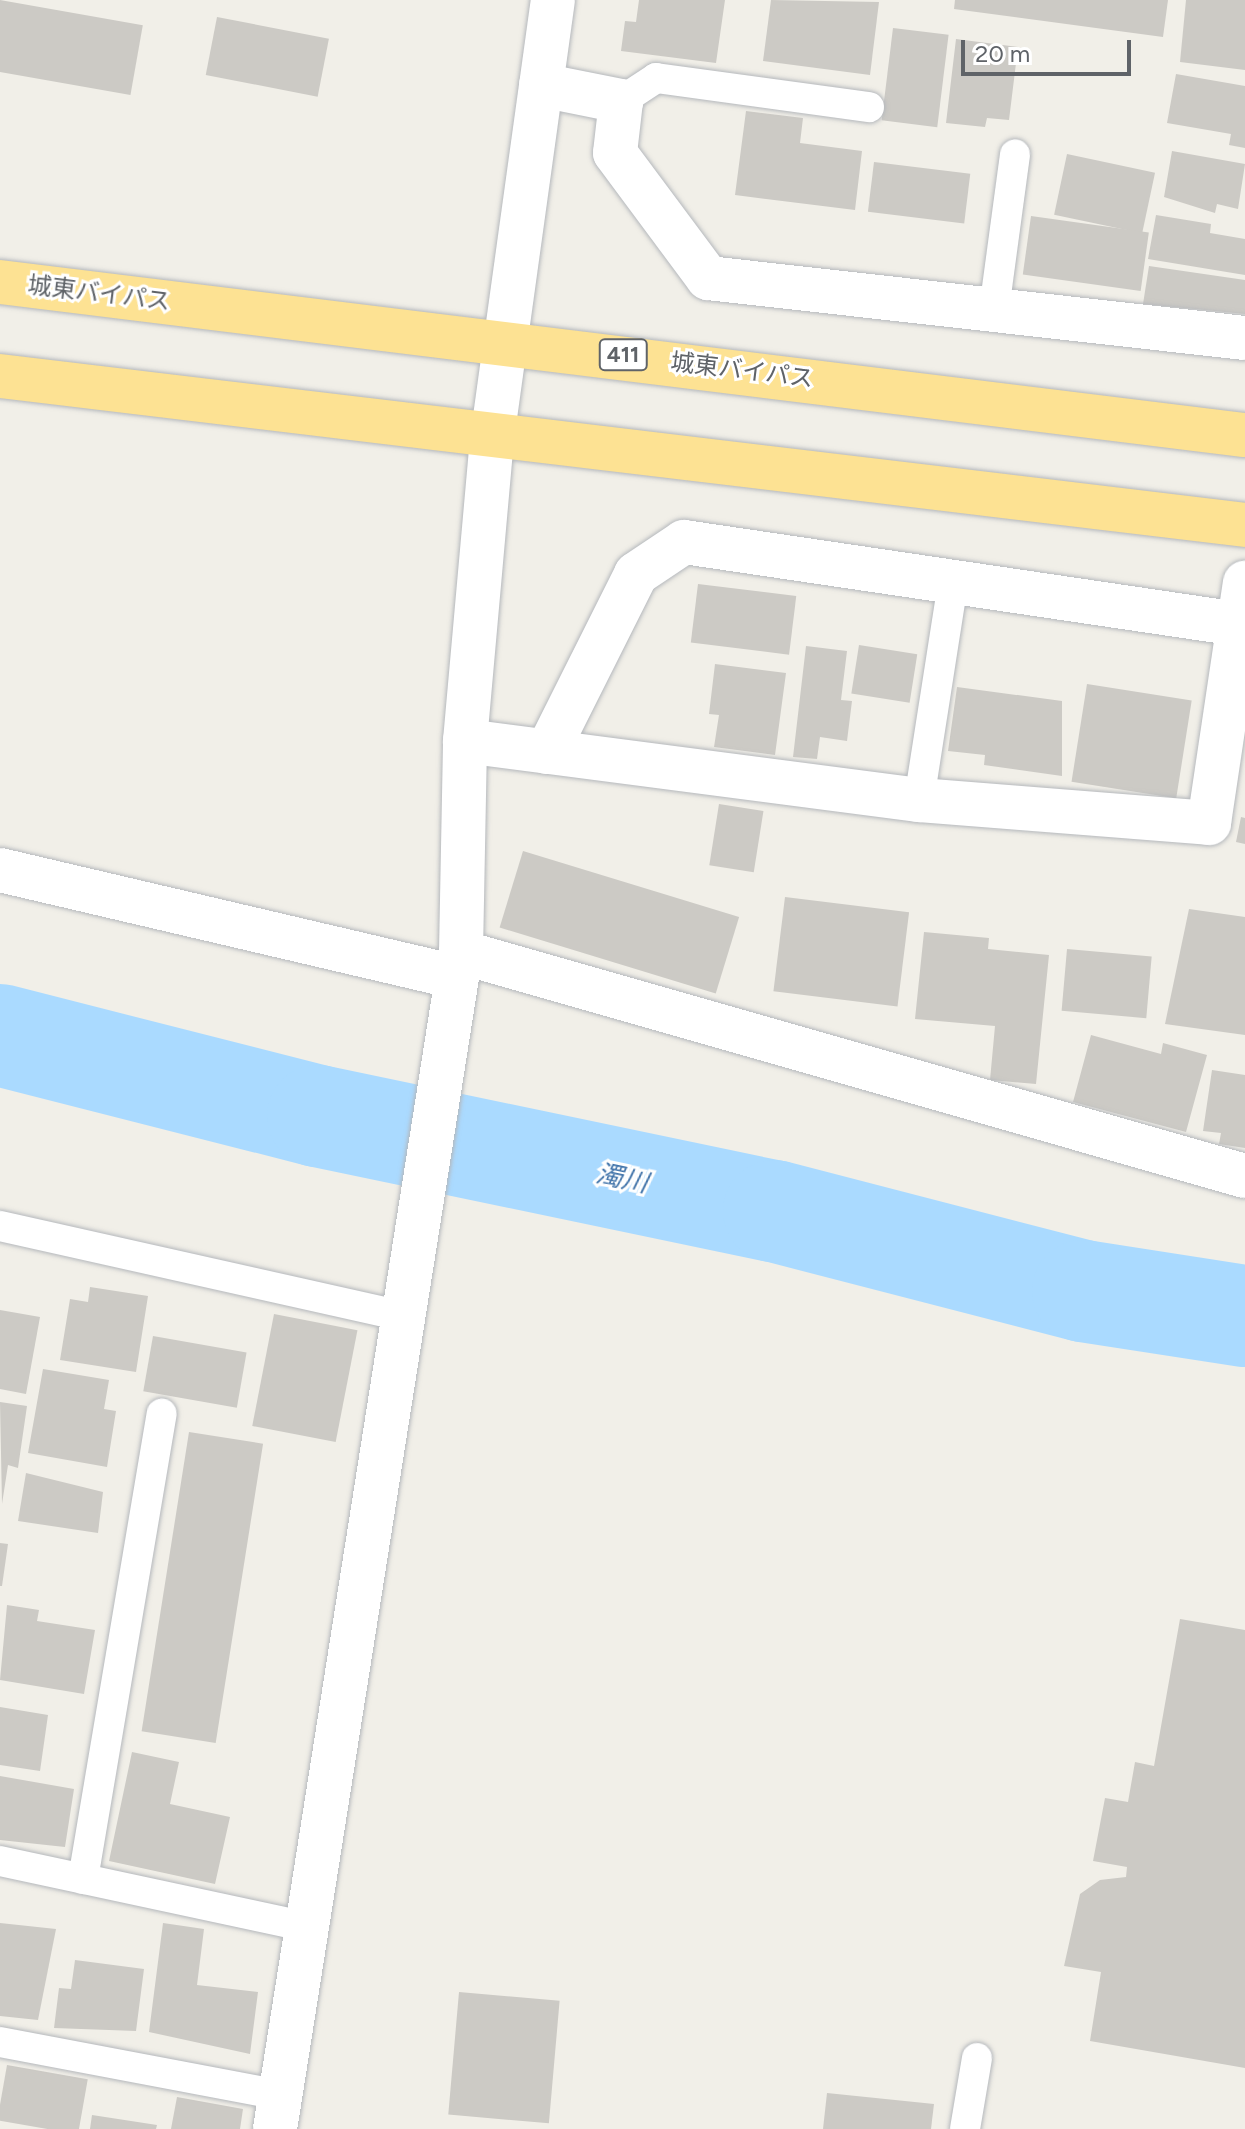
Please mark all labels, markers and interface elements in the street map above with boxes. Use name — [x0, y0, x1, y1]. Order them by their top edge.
scale bar — [965, 24, 1135, 74]
text: 20 m — [975, 39, 1030, 68]
street label: 城東バイパス — [26, 270, 172, 316]
road number: 411 — [597, 337, 649, 373]
street label: 城東バイパス — [669, 347, 815, 393]
water label: 濁川 — [593, 1158, 651, 1200]

